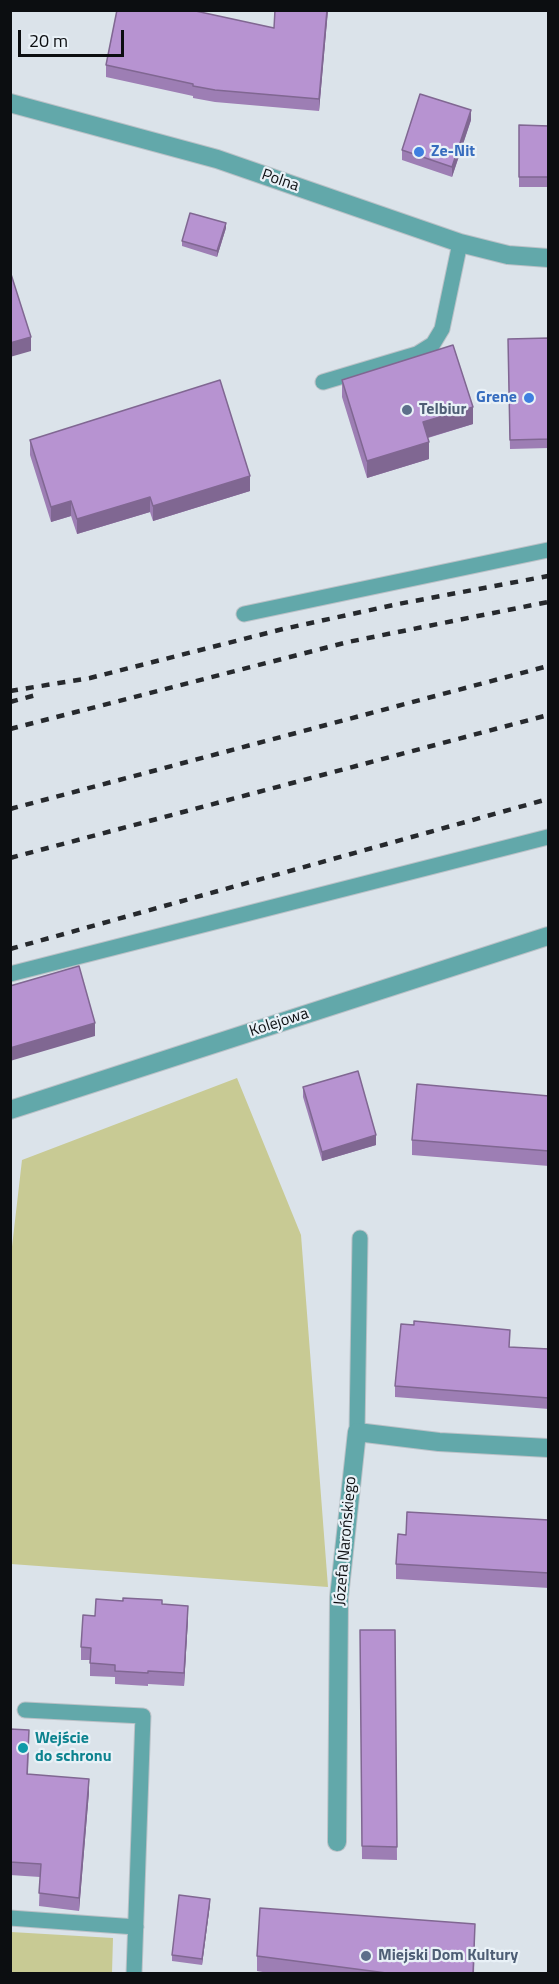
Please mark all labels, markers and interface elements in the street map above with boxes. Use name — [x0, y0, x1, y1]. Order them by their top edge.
scale bar — [21, 18, 128, 56]
text: 20 m — [29, 27, 68, 54]
place label: Ze-Nit — [431, 142, 475, 162]
marker: Ze-Nit — [412, 145, 426, 159]
street label: Polna — [259, 166, 301, 196]
place label: Grene — [476, 388, 517, 408]
marker: Grene — [522, 391, 536, 405]
place label: Telbiur — [419, 400, 466, 420]
marker: Telbiur — [400, 403, 414, 417]
street label: Kolejowa — [247, 1004, 311, 1042]
street label: Józefa Narońskiego — [331, 1476, 361, 1606]
place label: Wejście do schronu — [35, 1729, 112, 1767]
marker: Wejście do schronu — [16, 1741, 30, 1755]
place label: Miejski Dom Kultury — [378, 1946, 518, 1966]
marker: Miejski Dom Kultury — [359, 1949, 373, 1963]

